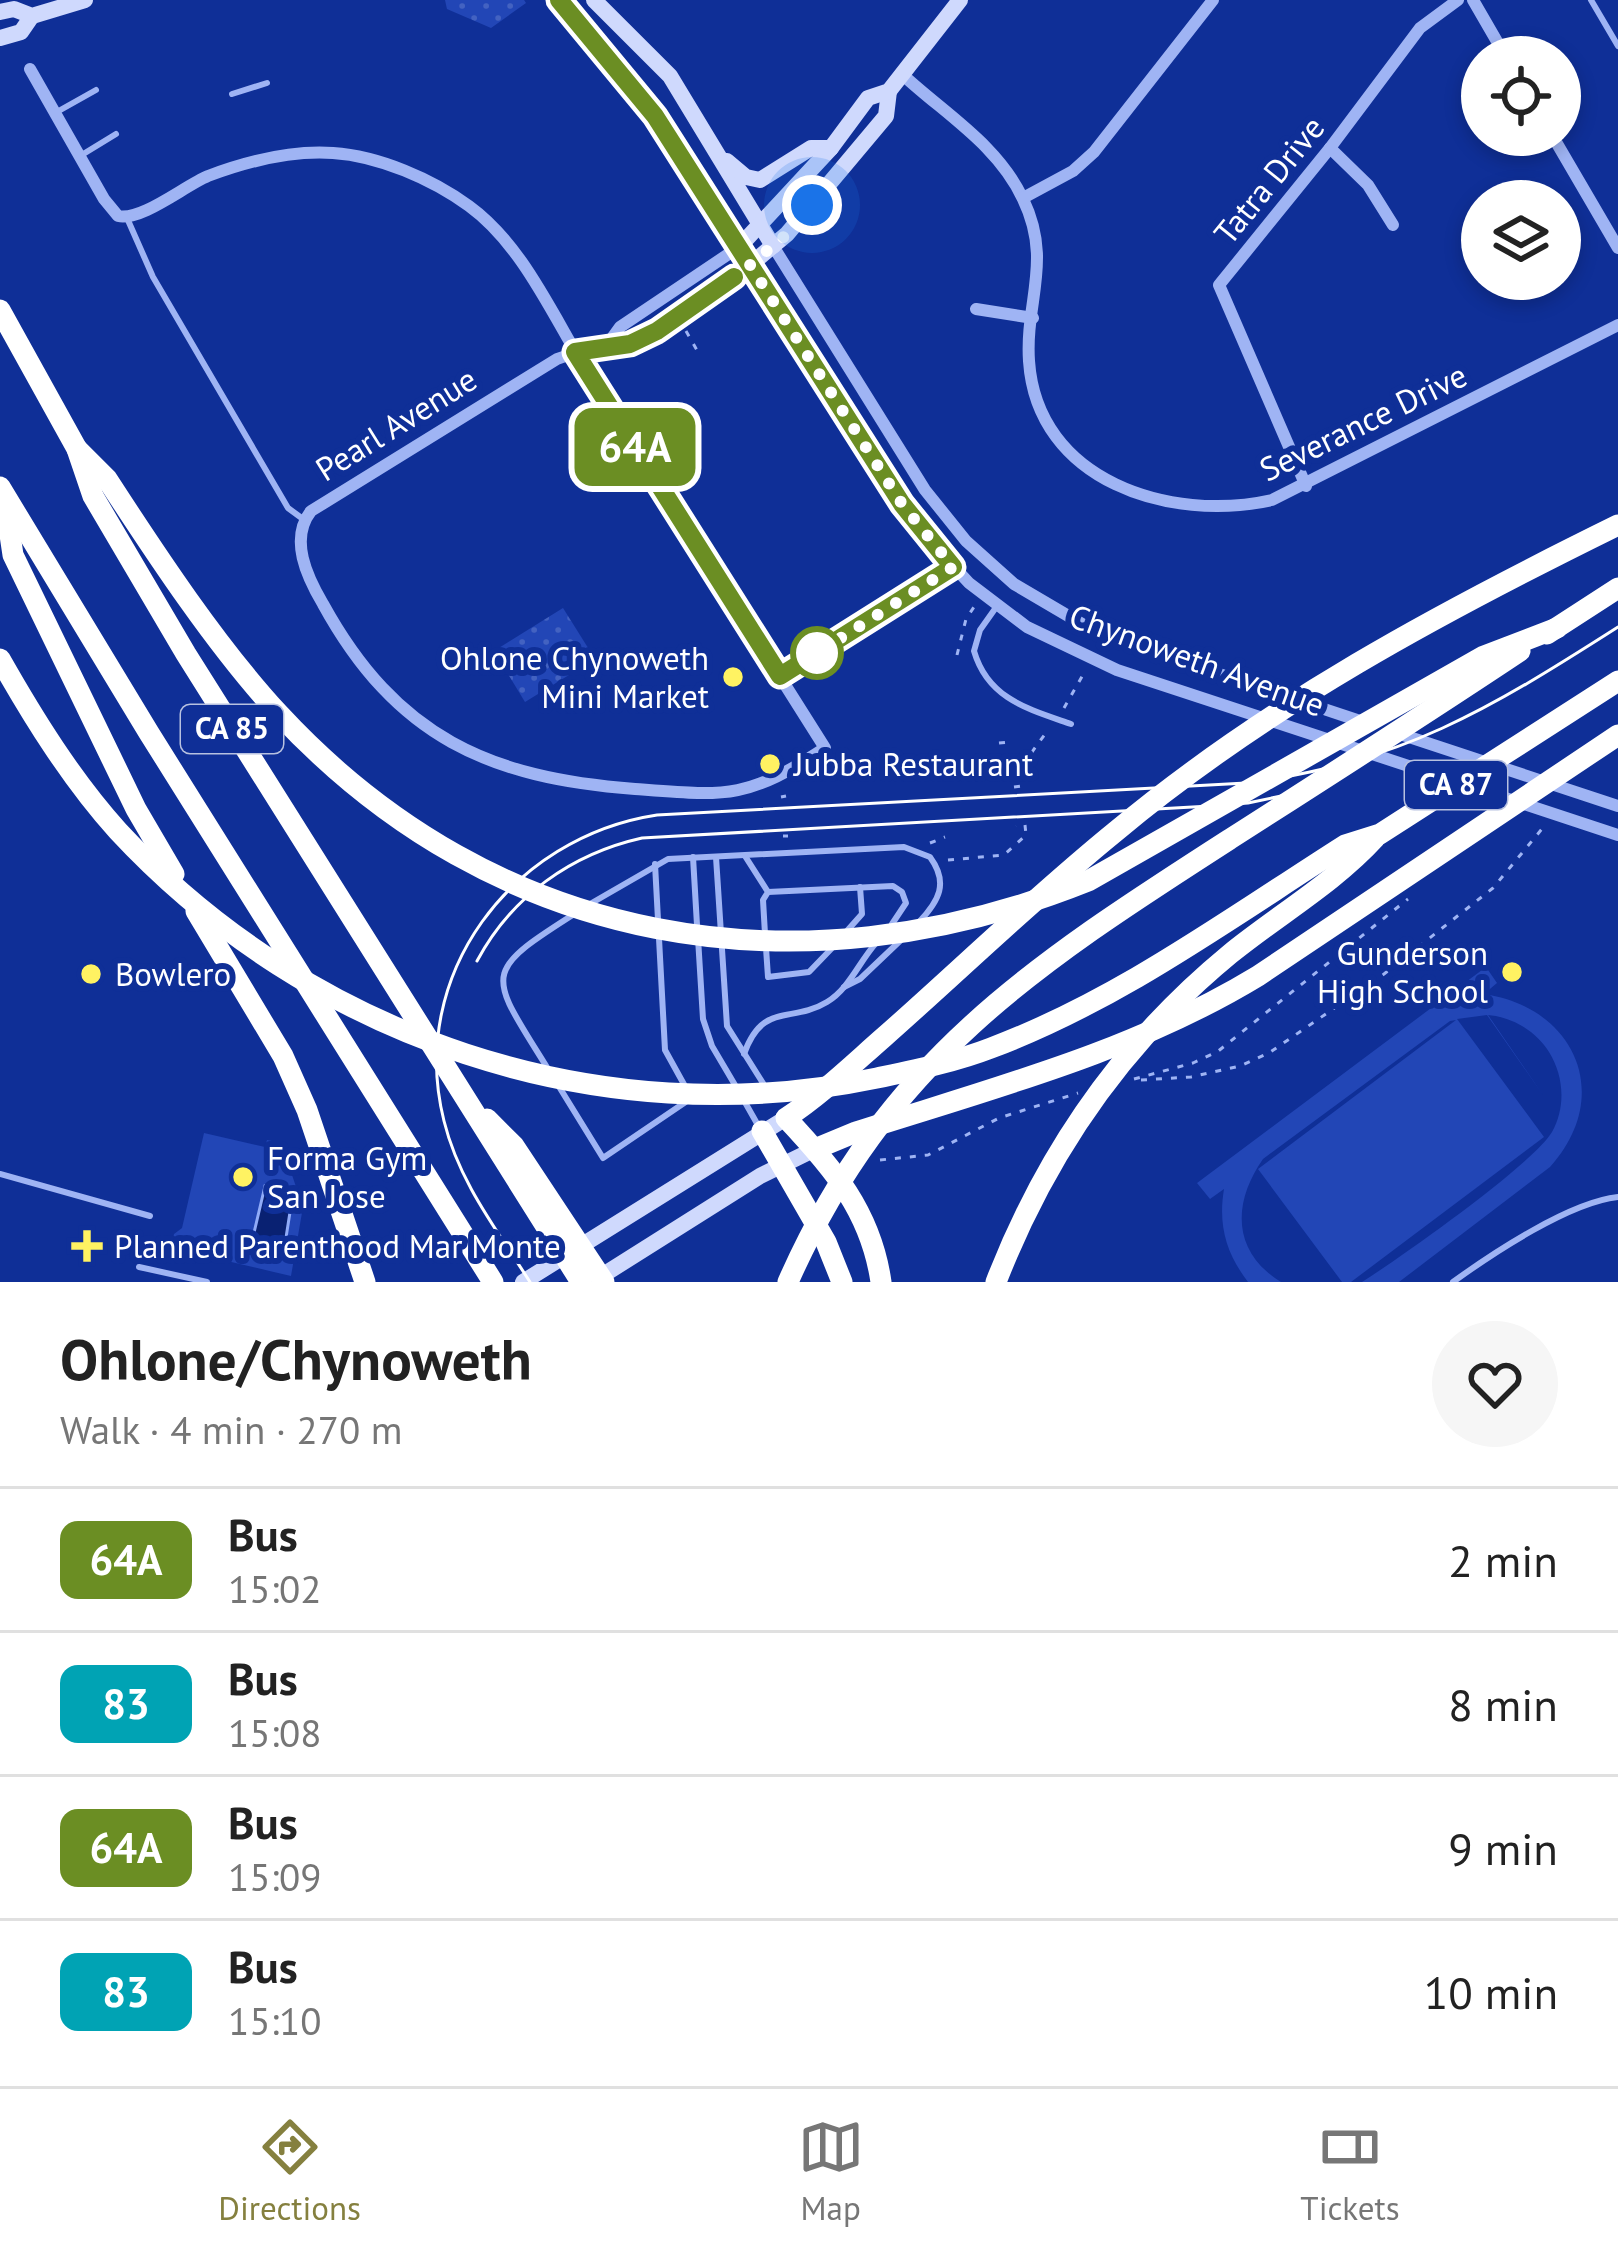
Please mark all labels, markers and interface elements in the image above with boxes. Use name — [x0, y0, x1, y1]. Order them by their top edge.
map controls — [1461, 36, 1581, 300]
button: locate — [1461, 36, 1581, 156]
street label: Tatra Drive — [1204, 107, 1333, 253]
your location — [782, 175, 842, 235]
button: layers — [1461, 180, 1581, 300]
street label: Severance Drive — [1252, 353, 1473, 490]
street label: Pearl Avenue — [307, 357, 484, 490]
line badge: 64A — [566, 408, 704, 486]
text: 64A — [598, 419, 672, 474]
street label: Chynoweth Avenue — [1064, 593, 1331, 726]
unlabelled marker — [792, 628, 842, 678]
place label: Ohlone Chynoweth Mini Market — [440, 636, 709, 717]
marker: Ohlone Chynoweth Mini Market — [720, 664, 746, 690]
road number: CA 85 — [181, 705, 283, 753]
place label: Jubba Restaurant — [792, 742, 1033, 785]
marker: Jubba Restaurant — [757, 751, 783, 777]
road number: CA 87 — [1405, 761, 1507, 809]
place label: Gunderson High School — [1317, 931, 1488, 1012]
place label: Bowlero — [115, 952, 231, 995]
marker: Gunderson High School — [1499, 959, 1525, 985]
marker: Bowlero — [78, 961, 104, 987]
place label: Forma Gym San Jose — [267, 1136, 427, 1217]
marker: Forma Gym San Jose — [230, 1164, 256, 1190]
place label: Planned Parenthood Mar Monte — [114, 1224, 561, 1267]
marker: Planned Parenthood Mar Monte — [71, 1230, 103, 1262]
button: heart — [1432, 1321, 1558, 1447]
text: Ohlone/Chynoweth — [60, 1322, 532, 1396]
text: Walk · 4 min · 270 m — [60, 1404, 402, 1455]
text: Bus — [228, 1505, 298, 1563]
text: 2 min — [1448, 1531, 1558, 1589]
text: 64A — [89, 1532, 163, 1587]
text: 15:02 — [228, 1563, 322, 1614]
text: Bus — [228, 1649, 298, 1707]
text: 8 min — [1448, 1675, 1558, 1733]
text: 83 — [102, 1676, 150, 1731]
text: 15:08 — [228, 1707, 322, 1758]
text: Bus — [228, 1793, 298, 1851]
text: 9 min — [1448, 1819, 1558, 1877]
text: 64A — [89, 1820, 163, 1875]
text: 15:09 — [228, 1851, 322, 1902]
text: Bus — [228, 1937, 298, 1995]
text: 10 min — [1424, 1963, 1558, 2021]
text: 83 — [102, 1964, 150, 2019]
text: 15:10 — [228, 1995, 322, 2046]
tab: Directions — [218, 2114, 361, 2229]
tab: Map — [798, 2114, 864, 2229]
tab: Tickets — [1300, 2114, 1400, 2229]

